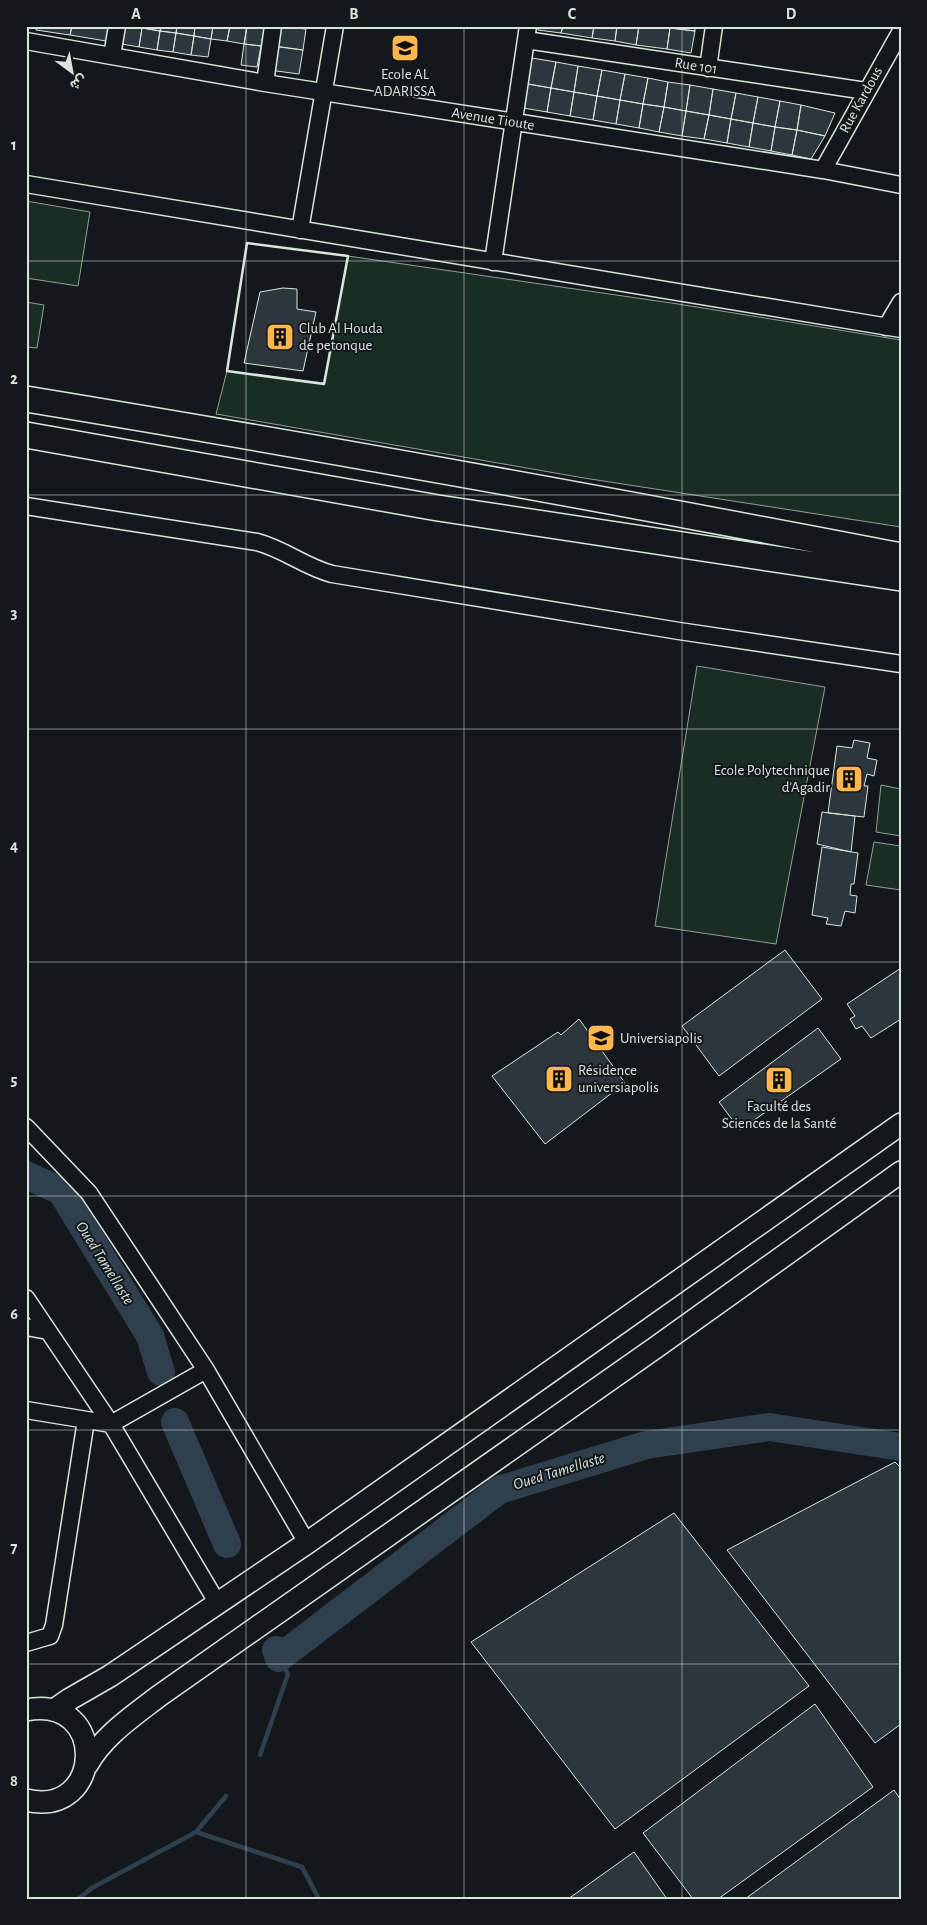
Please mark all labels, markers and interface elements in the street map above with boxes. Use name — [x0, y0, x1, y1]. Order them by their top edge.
text: A — [131, 6, 141, 22]
text: B — [349, 6, 359, 22]
text: C — [568, 6, 577, 22]
text: D — [786, 6, 797, 22]
school or university icon: Ecole AL ADARISSA — [390, 33, 420, 63]
north arrow — [48, 48, 98, 98]
street label: Rue 101 — [673, 55, 719, 77]
street label: Rue Kardous — [837, 64, 885, 136]
place label: Ecole AL ADARISSA — [374, 67, 436, 99]
text: ش — [67, 71, 89, 93]
street label: Avenue Tioute — [450, 105, 536, 133]
text: 1 — [11, 137, 17, 153]
place label: Club Al Houda de petonque — [299, 321, 383, 353]
building icon: Club Al Houda de petonque — [265, 322, 295, 352]
text: 2 — [10, 371, 18, 387]
text: 3 — [11, 605, 18, 621]
place label: Ecole Polytechnique d'Agadir — [714, 763, 830, 795]
building icon: Ecole Polytechnique d'Agadir — [834, 764, 864, 794]
text: 4 — [10, 838, 18, 854]
school or university icon: Universiapolis — [586, 1023, 616, 1053]
place label: Universiapolis — [620, 1031, 702, 1046]
place label: Résidence universiapolis — [578, 1063, 659, 1095]
building icon: Résidence universiapolis — [544, 1064, 574, 1094]
building icon: Faculté des Sciences de la Santé — [764, 1065, 794, 1095]
text: 5 — [11, 1072, 18, 1088]
place label: Faculté des Sciences de la Santé — [722, 1099, 836, 1131]
water label: Oued Tamellaste — [73, 1219, 137, 1307]
text: 6 — [10, 1306, 18, 1322]
water label: Oued Tamellaste — [511, 1449, 607, 1493]
text: 7 — [11, 1540, 18, 1556]
text: 8 — [10, 1773, 18, 1789]

